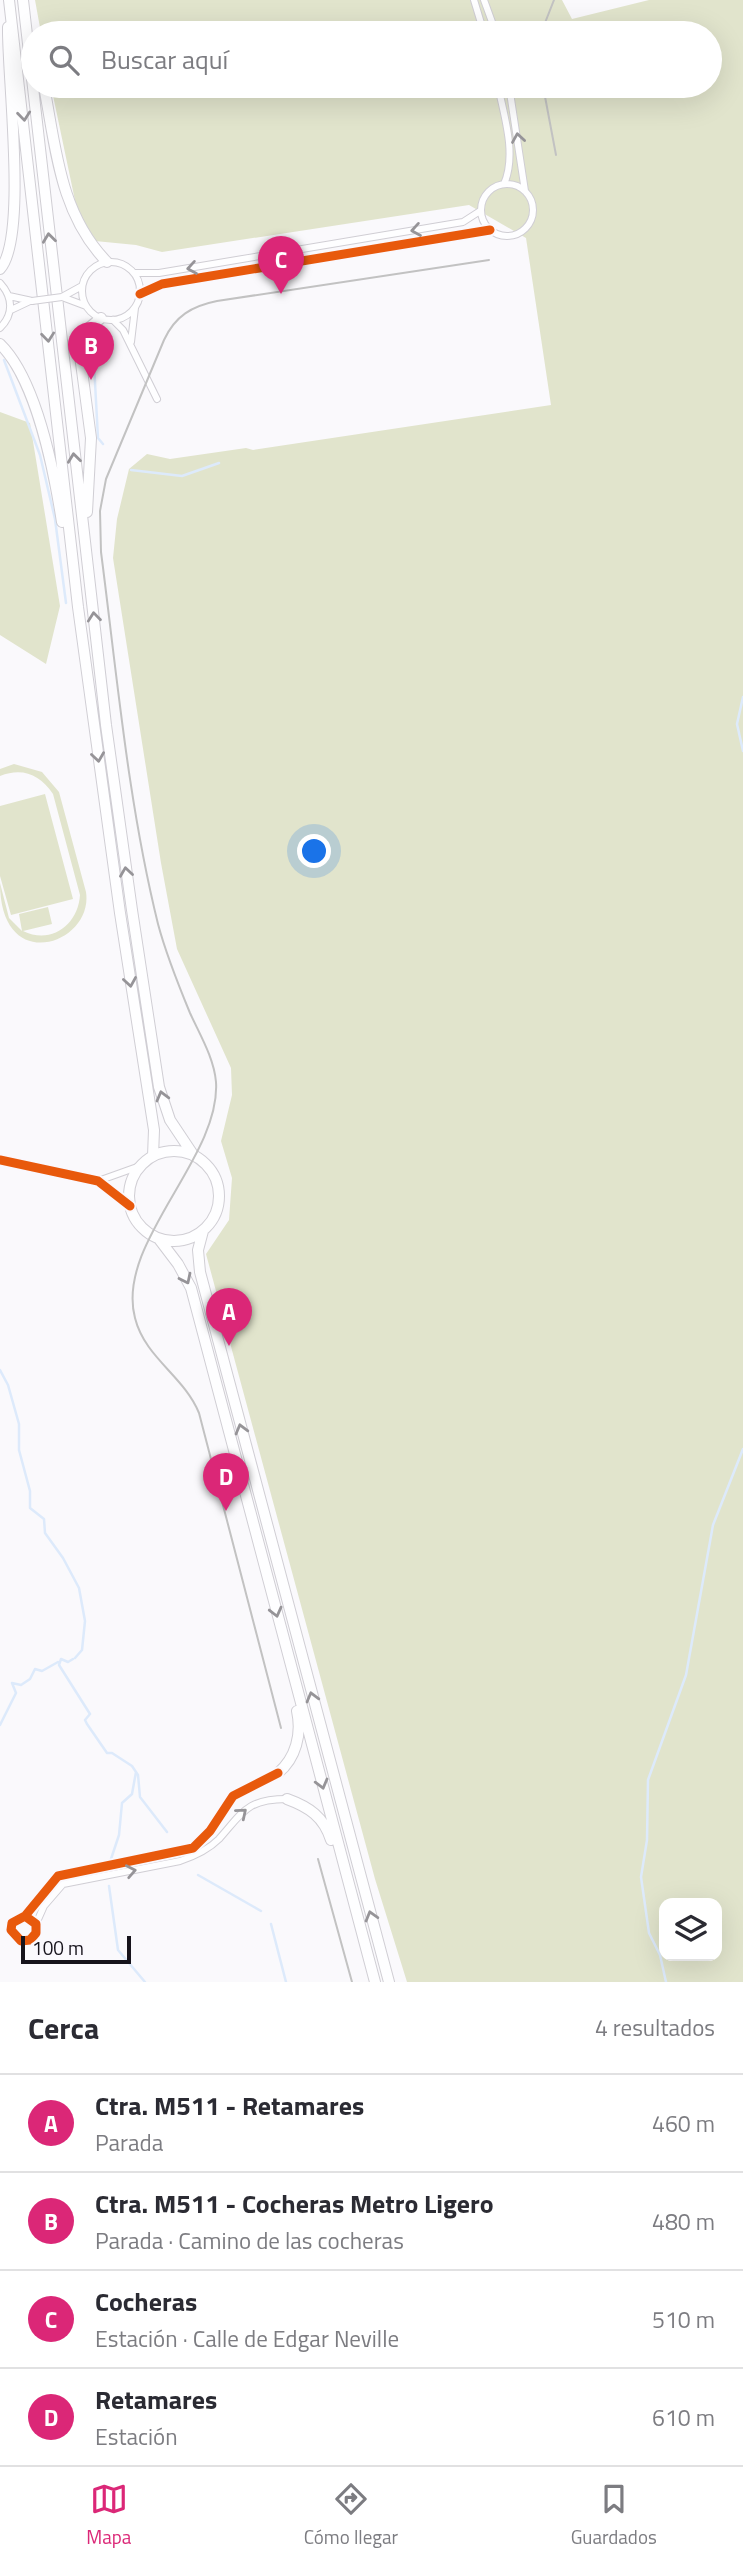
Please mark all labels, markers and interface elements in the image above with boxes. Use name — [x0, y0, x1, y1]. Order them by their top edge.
search box — [21, 21, 722, 98]
text: Buscar aquí — [101, 40, 228, 79]
icon: search — [45, 41, 83, 79]
one-way arrow — [16, 110, 31, 122]
one-way arrow — [511, 132, 526, 144]
one-way arrow — [410, 222, 422, 237]
one-way arrow — [42, 232, 57, 244]
pin: C — [258, 236, 304, 294]
one-way arrow — [186, 259, 198, 274]
pin: B — [68, 322, 114, 380]
one-way arrow — [41, 331, 56, 343]
one-way arrow — [67, 452, 82, 464]
one-way arrow — [86, 611, 101, 623]
one-way arrow — [91, 751, 106, 762]
your location — [297, 834, 331, 868]
one-way arrow — [119, 866, 134, 878]
one-way arrow — [123, 976, 138, 988]
one-way arrow — [155, 1091, 170, 1103]
one-way arrow — [178, 1272, 192, 1284]
pin: A — [206, 1288, 252, 1346]
one-way arrow — [235, 1424, 249, 1436]
pin: D — [203, 1453, 249, 1511]
one-way arrow — [268, 1606, 282, 1618]
one-way arrow — [306, 1691, 320, 1703]
one-way arrow — [314, 1777, 329, 1789]
one-way arrow — [235, 1808, 247, 1821]
one-way arrow — [125, 1864, 137, 1879]
map controls — [659, 1898, 722, 1961]
button: layers — [659, 1898, 722, 1961]
one-way arrow — [365, 1910, 379, 1922]
scale bar — [21, 1933, 131, 1965]
text: 100 m — [32, 1933, 84, 1962]
text: Cerca — [28, 2005, 99, 2051]
text: 4 resultados — [595, 2010, 715, 2045]
text: Ctra. M511 - Retamares — [95, 2086, 364, 2125]
text: A — [44, 2106, 58, 2141]
text: 460 m — [652, 2106, 715, 2141]
text: Parada — [95, 2125, 163, 2160]
text: Ctra. M511 - Cocheras Metro Ligero — [95, 2184, 494, 2223]
text: B — [44, 2204, 58, 2239]
text: 480 m — [652, 2204, 715, 2239]
text: Parada · Camino de las cocheras — [95, 2223, 404, 2258]
text: Cocheras — [95, 2282, 197, 2321]
text: C — [45, 2302, 57, 2337]
text: 510 m — [652, 2302, 715, 2337]
text: Estación · Calle de Edgar Neville — [95, 2321, 399, 2356]
text: Retamares — [95, 2380, 217, 2419]
text: D — [44, 2400, 58, 2435]
text: 610 m — [652, 2400, 715, 2435]
text: Estación — [95, 2419, 178, 2454]
tab: Mapa — [86, 2480, 131, 2551]
tab: Cómo llegar — [304, 2480, 398, 2551]
tab: Guardados — [571, 2480, 657, 2551]

